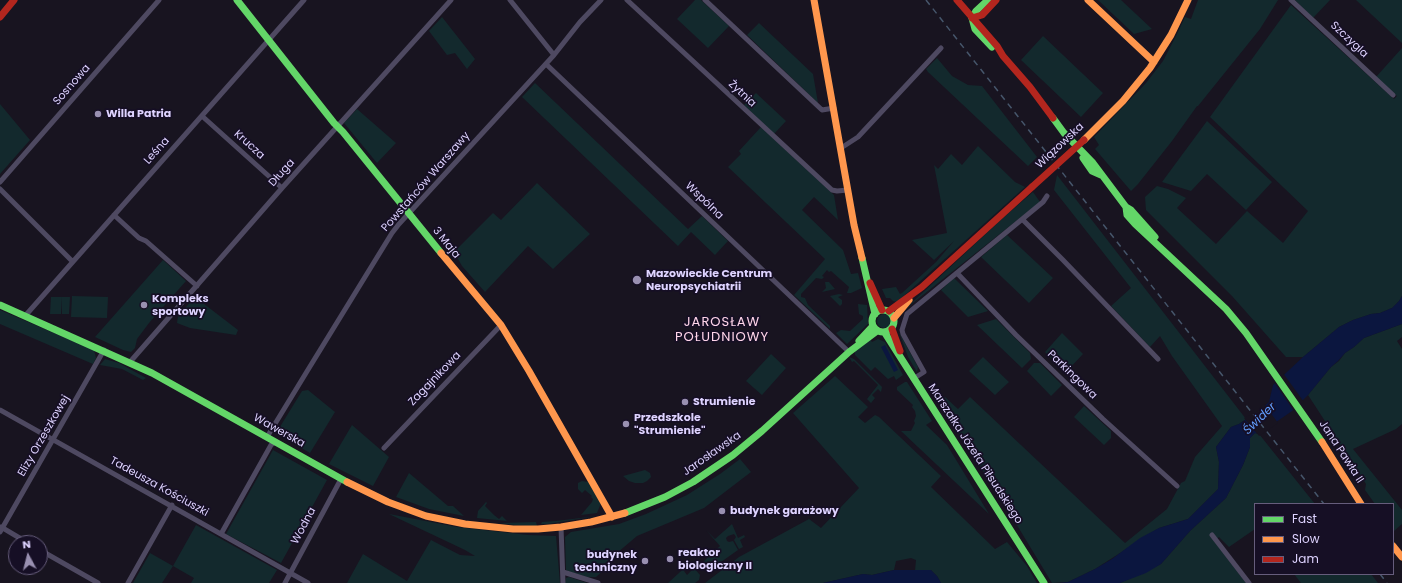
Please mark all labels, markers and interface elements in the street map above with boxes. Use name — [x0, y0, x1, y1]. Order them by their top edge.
street label: Szczygla — [1327, 19, 1371, 61]
street label: Sosnowa — [51, 62, 93, 108]
street label: Żytnia — [725, 78, 759, 110]
place label: Willa Patria — [106, 107, 171, 121]
marker: Willa Patria — [93, 109, 103, 119]
street label: Wiązowska — [1033, 120, 1087, 172]
street label: Krucza — [231, 128, 267, 162]
street label: Powstańców Warszawy — [379, 129, 473, 235]
street label: Leśna — [141, 135, 173, 167]
street label: Długa — [266, 157, 298, 189]
street label: Wspólna — [682, 180, 726, 222]
street label: 3 Maja — [429, 225, 463, 261]
place label: Mazowieckie Centrum Neuropsychiatrii — [646, 267, 772, 293]
marker: Mazowieckie Centrum Neuropsychiatrii — [631, 274, 643, 286]
place label: Kompleks sportowy — [152, 292, 209, 318]
marker: Kompleks sportowy — [139, 300, 149, 310]
district label: JAROSŁAW POŁUDNIOWY — [675, 315, 769, 346]
street label: Parkingowa — [1044, 348, 1100, 402]
street label: Zagajnikowa — [406, 349, 464, 409]
street label: Marszałka Józefa Piłsudskiego — [925, 382, 1025, 526]
street label: Elizy Orzeszkowej — [15, 393, 73, 479]
place label: Strumienie — [693, 395, 755, 409]
marker: Strumienie — [680, 397, 690, 407]
water label: Świder — [1241, 400, 1279, 438]
street label: Wawerska — [251, 411, 307, 451]
place label: Przedszkole "Strumienie" — [634, 411, 705, 437]
street label: Jana Pawła II — [1316, 418, 1366, 486]
marker: Przedszkole "Strumienie" — [621, 419, 631, 429]
street label: Jarosławska — [680, 429, 744, 479]
street label: Tadeusza Kościuszki — [107, 454, 211, 520]
legend — [1254, 503, 1394, 575]
place label: budynek garażowy — [730, 504, 839, 518]
street label: Wodna — [289, 505, 319, 547]
marker: budynek garażowy — [717, 506, 727, 516]
text: Fast — [1292, 510, 1317, 527]
text: Slow — [1292, 530, 1320, 547]
north arrow — [8, 535, 48, 575]
text: N — [22, 536, 32, 553]
place label: reaktor biologiczny II — [678, 546, 752, 572]
place label: budynek techniczny — [575, 548, 637, 574]
text: Jam — [1292, 550, 1319, 567]
marker: reaktor biologiczny II — [665, 554, 675, 564]
marker: budynek techniczny — [640, 556, 650, 566]

